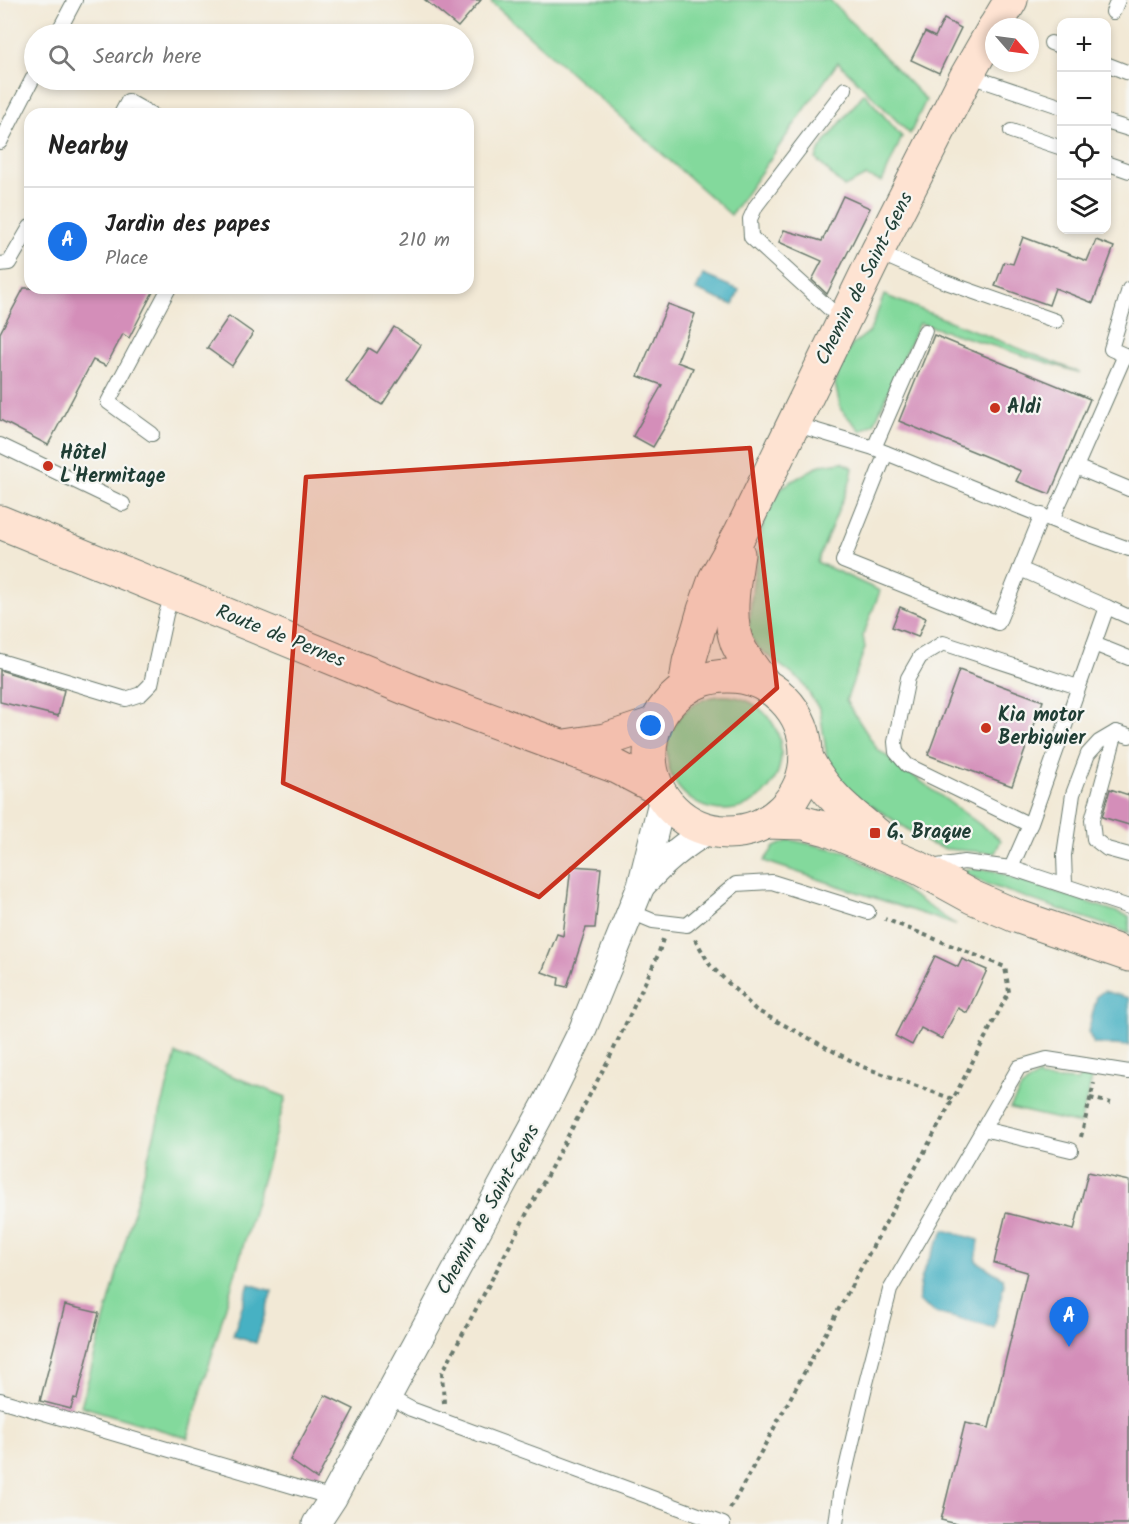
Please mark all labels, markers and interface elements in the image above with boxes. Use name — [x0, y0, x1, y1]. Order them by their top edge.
north arrow — [985, 18, 1039, 72]
map controls — [1057, 18, 1111, 234]
button: + — [1057, 18, 1111, 72]
search box — [24, 24, 474, 90]
text: Search here — [93, 40, 201, 75]
icon: search — [45, 41, 78, 74]
button: − — [1057, 72, 1111, 126]
text: Nearby — [48, 126, 128, 168]
button: locate — [1057, 126, 1111, 180]
button: layers — [1057, 180, 1111, 234]
street label: Chemin de Saint-Gens — [807, 186, 923, 371]
text: Jardin des papes — [105, 208, 270, 243]
text: A — [61, 225, 74, 257]
text: 210 m — [398, 225, 450, 257]
text: Place — [105, 243, 148, 275]
place label: Aldi — [1007, 392, 1042, 424]
marker: Aldi — [988, 401, 1002, 415]
place label: Hôtel L'Hermitage — [60, 438, 166, 493]
marker: Hôtel L'Hermitage — [41, 459, 55, 473]
street label: Route de Pernes — [211, 597, 350, 678]
place label: Kia motor Berbiguier — [998, 700, 1086, 755]
your location — [636, 711, 665, 740]
marker: Kia motor Berbiguier — [979, 721, 993, 735]
place label: G. Braque — [887, 817, 971, 849]
marker: G. Braque — [868, 826, 882, 840]
street label: Chemin de Saint-Gens — [429, 1118, 549, 1301]
pin: A — [1050, 1298, 1088, 1347]

